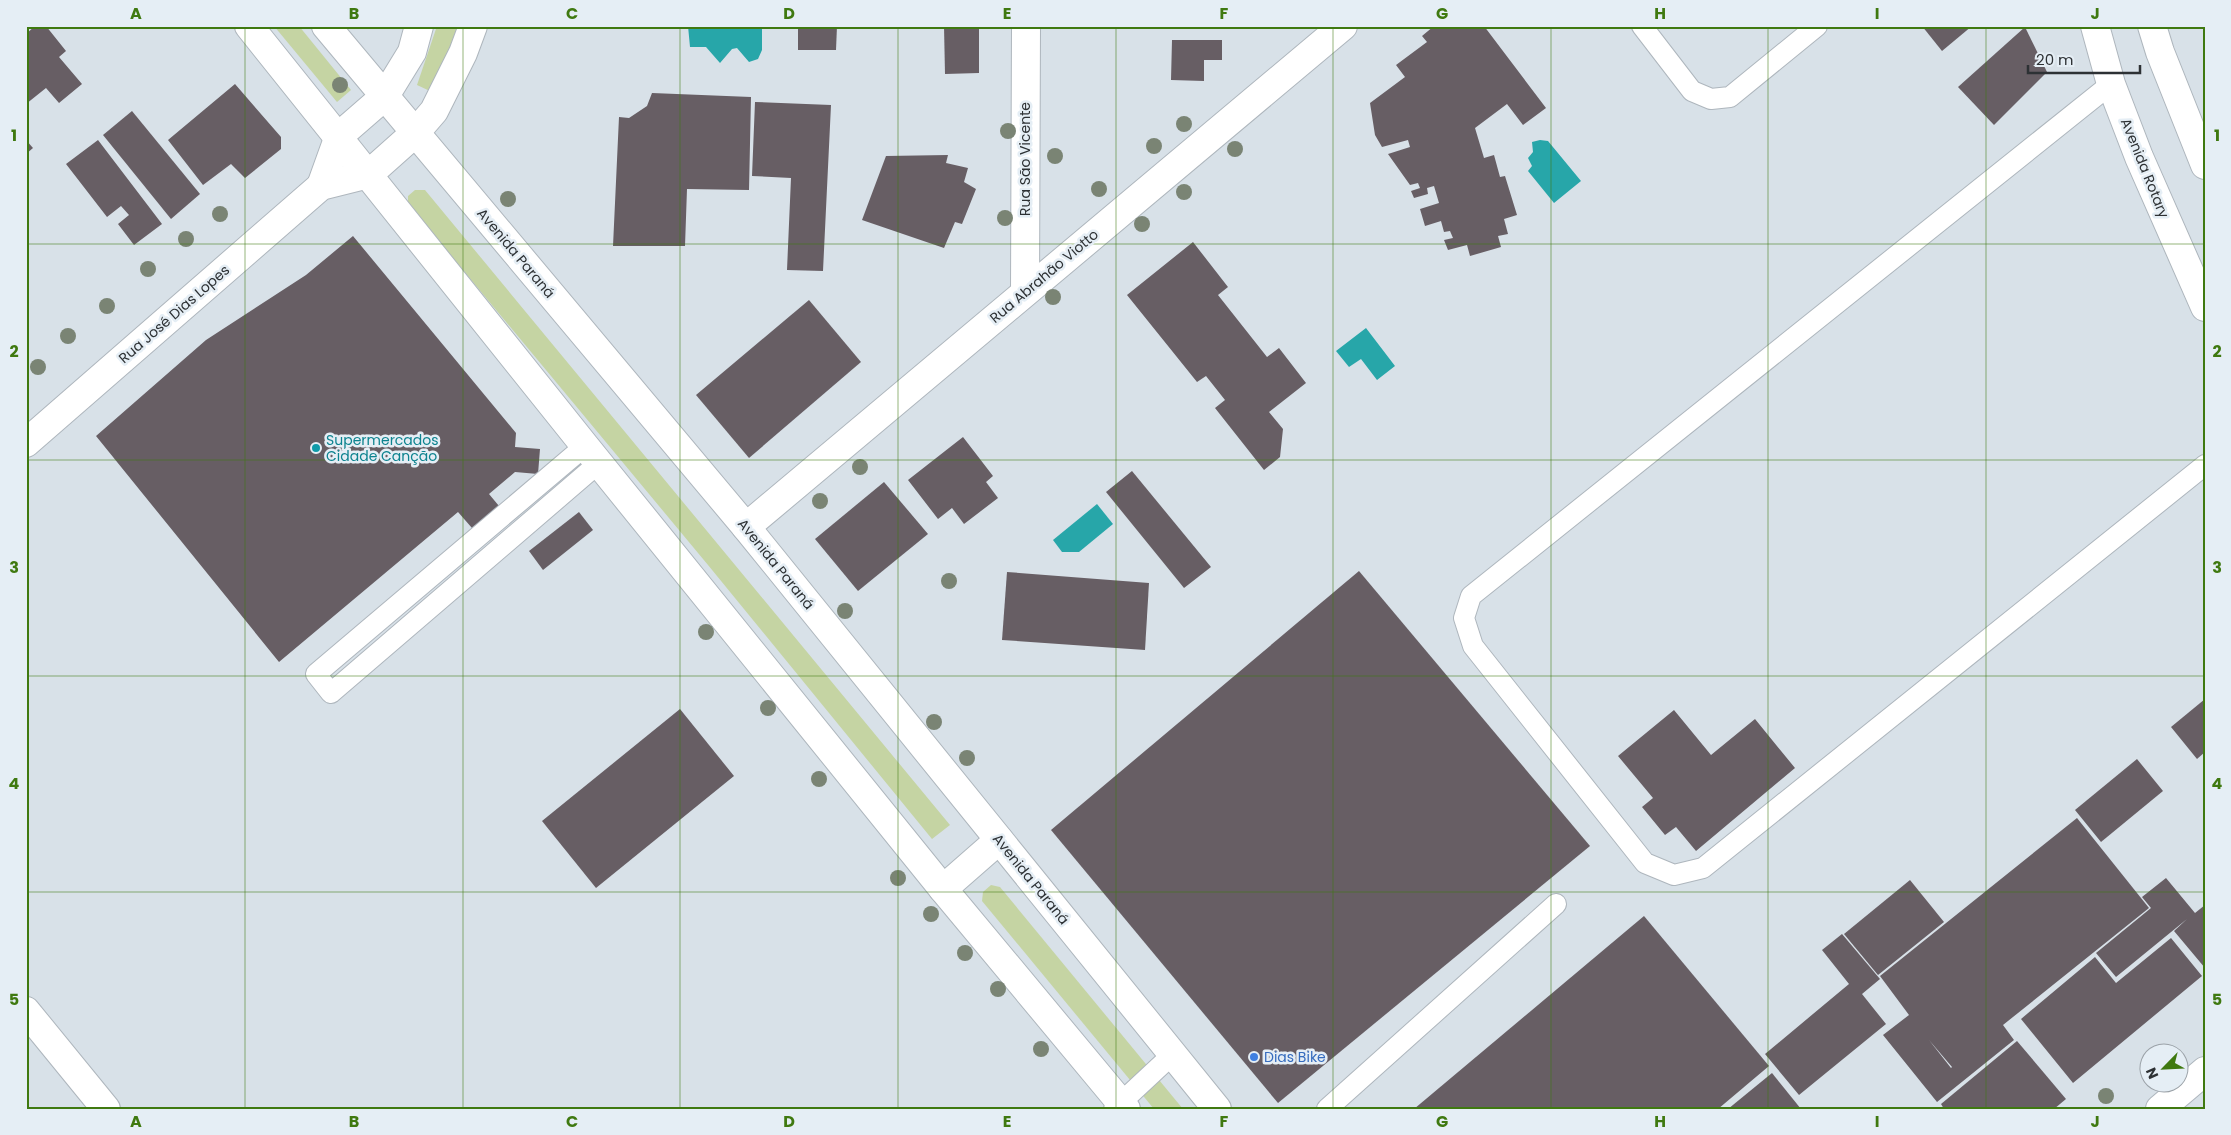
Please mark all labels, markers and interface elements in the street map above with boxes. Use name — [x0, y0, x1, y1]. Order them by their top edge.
text: A — [130, 2, 142, 25]
text: B — [349, 2, 359, 25]
text: C — [566, 2, 578, 25]
text: D — [783, 2, 795, 25]
text: E — [1003, 2, 1011, 25]
text: F — [1220, 2, 1229, 25]
text: G — [1436, 2, 1448, 25]
text: H — [1654, 2, 1666, 25]
text: I — [1875, 2, 1879, 25]
text: J — [2090, 2, 2100, 25]
scale bar — [2028, 42, 2141, 74]
text: 20 m — [2036, 49, 2074, 70]
street label: Rua São Vicente — [1015, 102, 1035, 216]
street label: Avenida Rotary — [2116, 115, 2174, 221]
text: 1 — [11, 124, 17, 147]
text: 1 — [2214, 124, 2220, 147]
street label: Avenida Paraná — [472, 204, 560, 302]
street label: Rua Abrahão Viotto — [985, 224, 1103, 328]
street label: Rua José Dias Lopes — [114, 260, 234, 368]
text: 2 — [9, 340, 19, 363]
text: 2 — [2212, 340, 2222, 363]
place label: Supermercados Cidade Canção — [326, 430, 439, 466]
marker: Supermercados Cidade Canção — [310, 442, 322, 454]
street label: Avenida Paraná — [733, 514, 819, 614]
text: 3 — [9, 556, 19, 579]
text: 3 — [2212, 556, 2222, 579]
text: 4 — [9, 772, 20, 795]
text: 4 — [2212, 772, 2223, 795]
street label: Avenida Paraná — [988, 829, 1074, 929]
text: 5 — [9, 988, 19, 1011]
text: 5 — [2212, 988, 2222, 1011]
north arrow — [2138, 1042, 2188, 1092]
place label: Dias Bike — [1264, 1047, 1326, 1067]
marker: Dias Bike — [1248, 1051, 1260, 1063]
text: N — [2141, 1064, 2163, 1082]
text: A — [130, 1110, 142, 1133]
text: B — [349, 1110, 359, 1133]
text: C — [566, 1110, 578, 1133]
text: D — [783, 1110, 795, 1133]
text: E — [1003, 1110, 1011, 1133]
text: F — [1220, 1110, 1229, 1133]
text: G — [1436, 1110, 1448, 1133]
text: H — [1654, 1110, 1666, 1133]
text: I — [1875, 1110, 1879, 1133]
text: J — [2090, 1110, 2100, 1133]

